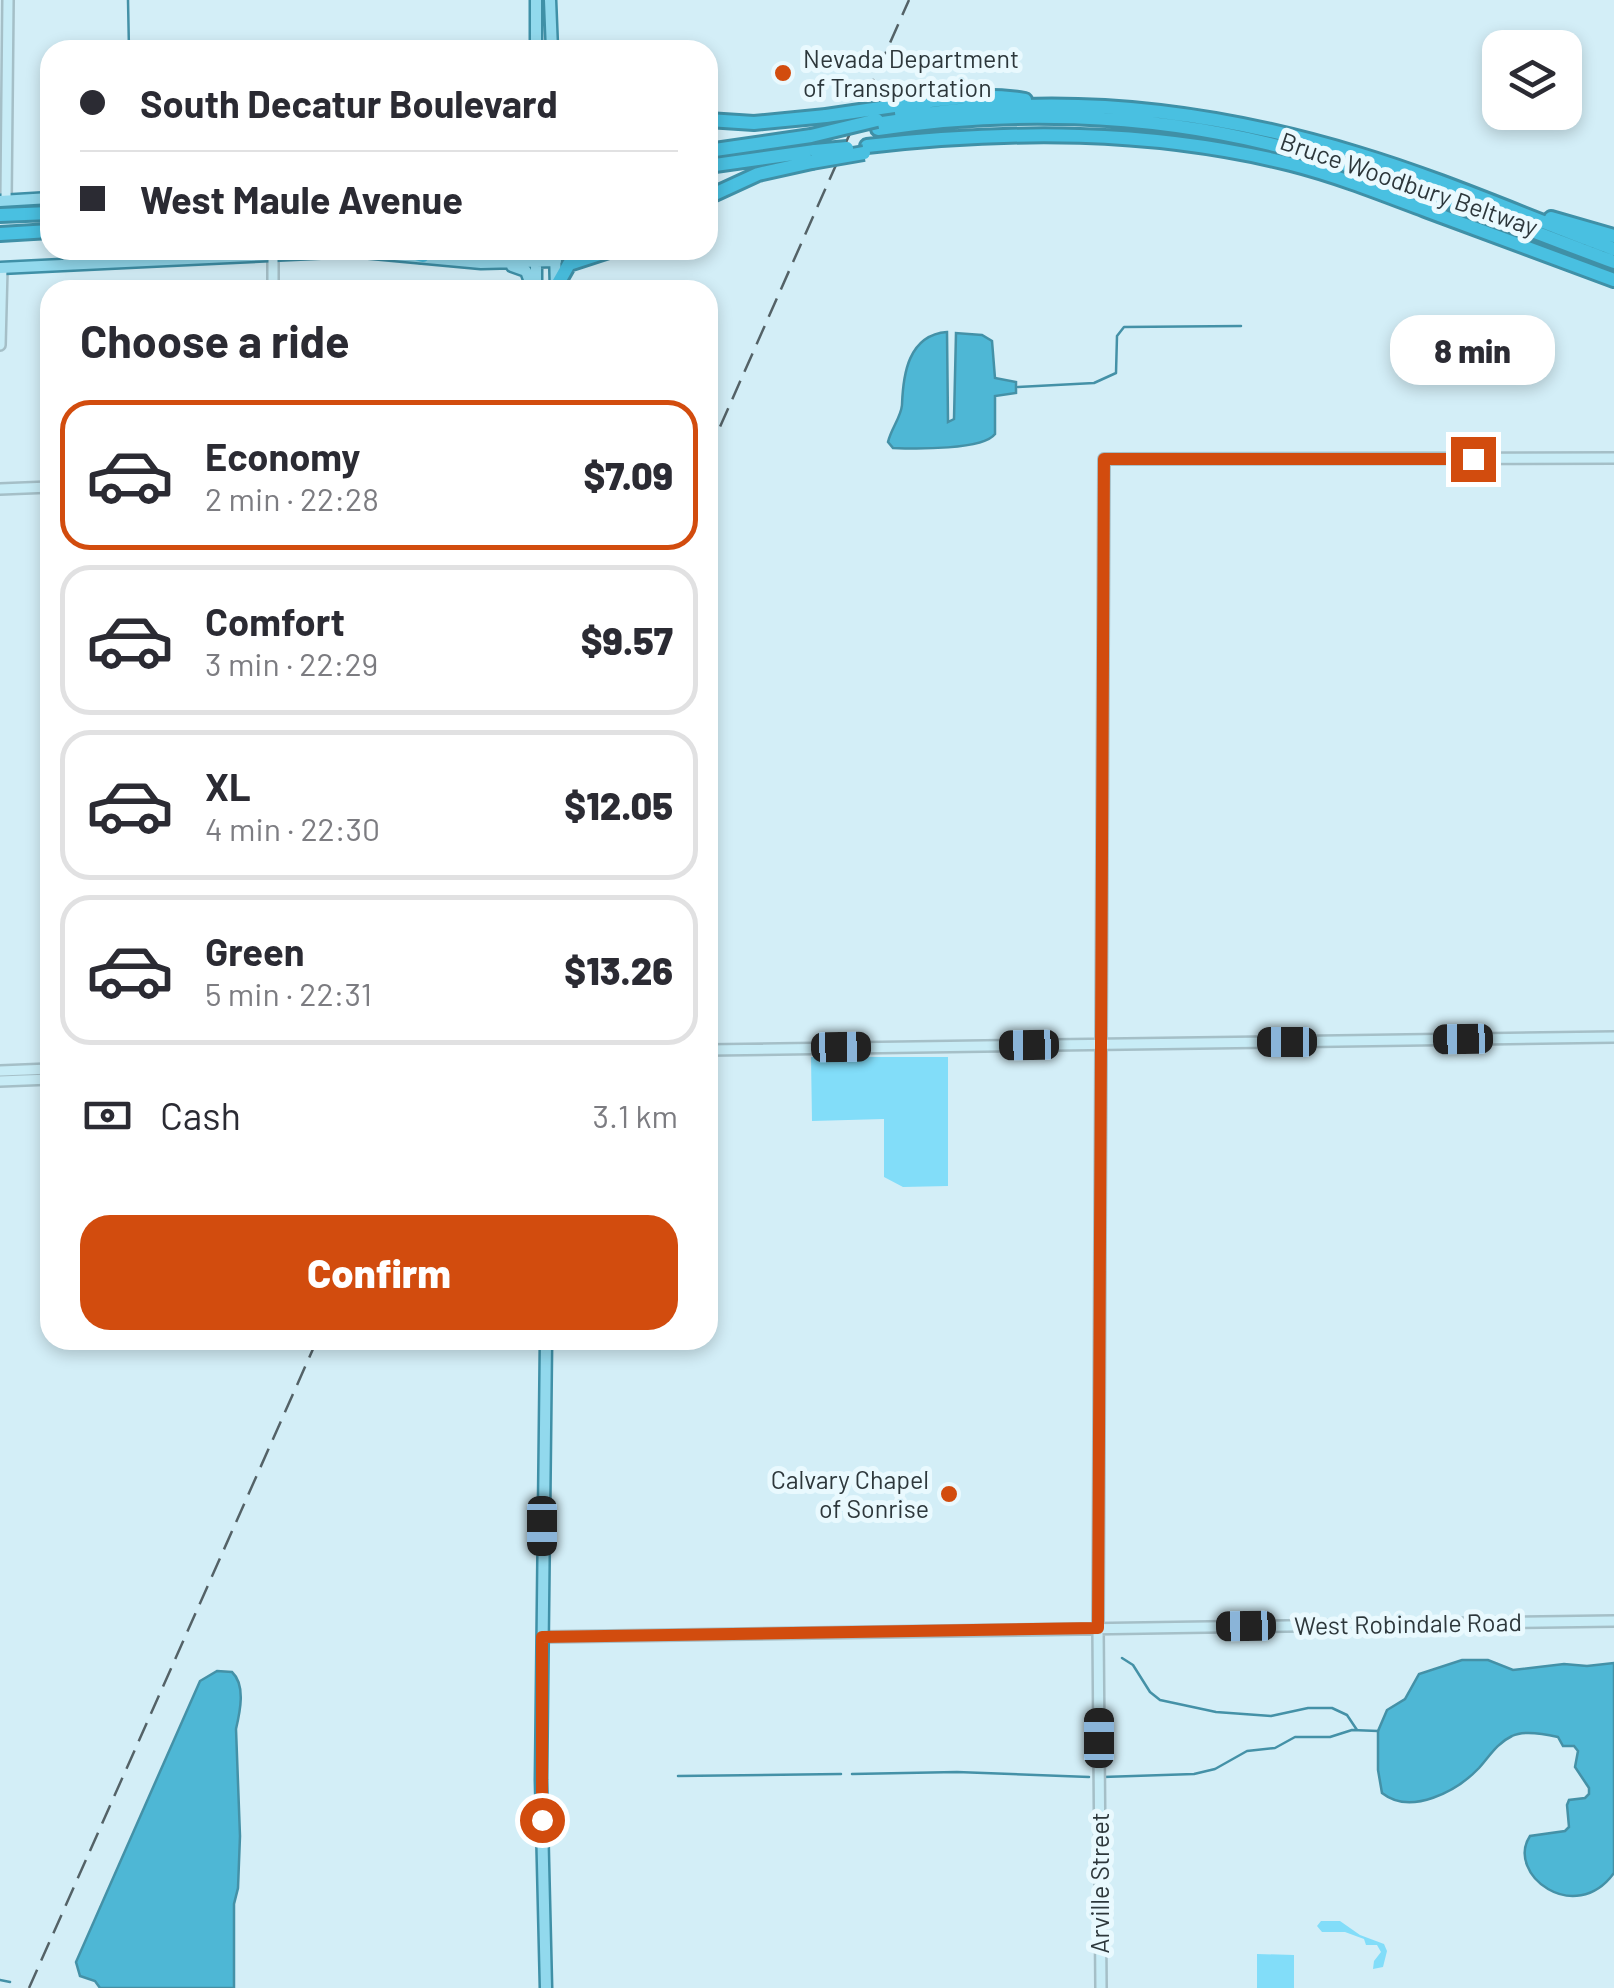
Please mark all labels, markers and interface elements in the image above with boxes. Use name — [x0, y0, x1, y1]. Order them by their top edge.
map controls — [1482, 30, 1582, 130]
button: layers — [1482, 30, 1582, 130]
place label: Nevada Department of Transportation — [803, 43, 1019, 102]
marker: Nevada Department of Transportation — [772, 62, 794, 84]
text: South Decatur Boulevard — [140, 80, 558, 126]
street label: Bruce Woodbury Beltway — [1277, 125, 1542, 241]
text: West Maule Avenue — [140, 176, 463, 222]
text: Choose a ride — [80, 313, 350, 367]
callout: 8 min — [1390, 314, 1556, 384]
text: 8 min — [1434, 331, 1511, 369]
icon: car — [85, 430, 175, 520]
text: Economy — [205, 433, 360, 479]
route end — [1451, 437, 1496, 482]
text: $7.09 — [583, 452, 673, 498]
text: 2 min · 22:28 — [205, 479, 379, 517]
icon: car — [85, 595, 175, 685]
text: Comfort — [205, 598, 345, 644]
text: $9.57 — [581, 617, 673, 663]
text: 3 min · 22:29 — [205, 644, 378, 682]
icon: car — [85, 760, 175, 850]
text: XL — [205, 763, 251, 809]
text: $12.05 — [564, 782, 673, 828]
text: 4 min · 22:30 — [205, 809, 380, 847]
icon: car — [85, 925, 175, 1015]
text: Green — [205, 928, 305, 974]
text: $13.26 — [564, 947, 673, 993]
text: 5 min · 22:31 — [205, 974, 372, 1012]
car — [1433, 1023, 1493, 1055]
car — [1257, 1027, 1317, 1057]
car — [999, 1029, 1059, 1061]
car — [811, 1031, 871, 1063]
icon: cash — [80, 1088, 135, 1143]
text: Cash — [160, 1092, 241, 1138]
text: 3.1 km — [593, 1096, 678, 1134]
button: Confirm — [80, 1215, 678, 1330]
place label: Calvary Chapel of Sonrise — [771, 1464, 929, 1523]
marker: Calvary Chapel of Sonrise — [938, 1483, 960, 1505]
car — [527, 1496, 557, 1556]
street label: West Robindale Road — [1294, 1606, 1522, 1640]
car — [1216, 1610, 1276, 1642]
car — [1084, 1708, 1114, 1768]
route start — [520, 1798, 565, 1843]
street label: Arville Street — [1084, 1812, 1114, 1954]

